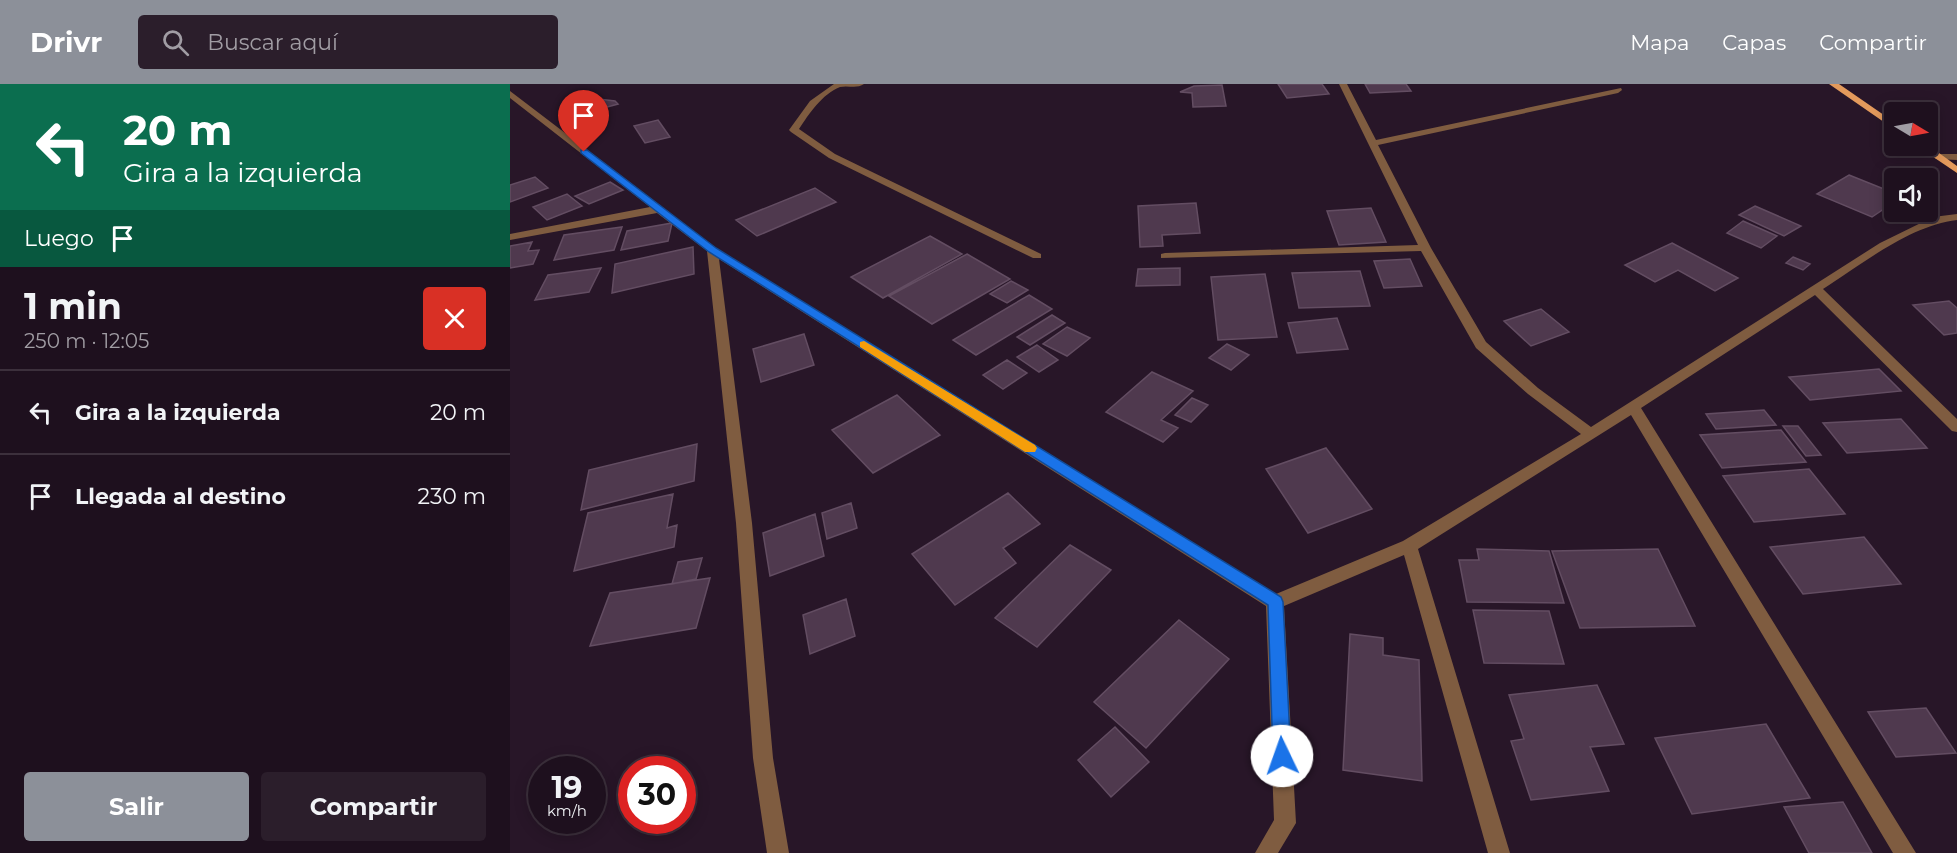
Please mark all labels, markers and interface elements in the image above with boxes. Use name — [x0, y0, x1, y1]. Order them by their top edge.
search box — [138, 15, 558, 69]
text: Drivr — [30, 25, 102, 59]
icon: search — [159, 26, 192, 59]
text: Buscar aquí — [207, 29, 338, 56]
text: Mapa — [1630, 30, 1689, 55]
text: Capas — [1722, 30, 1786, 55]
text: Compartir — [1819, 30, 1927, 55]
pin — [558, 90, 609, 152]
icon: arrive — [567, 99, 600, 132]
north arrow — [1884, 102, 1938, 156]
map controls — [1884, 102, 1938, 222]
text: 20 m — [123, 104, 232, 156]
icon: left — [24, 108, 102, 186]
text: Gira a la izquierda — [123, 156, 363, 189]
button: sound — [1884, 168, 1938, 222]
icon: arrive — [106, 222, 139, 255]
text: Luego — [24, 225, 94, 252]
text: 1 min — [24, 284, 122, 328]
button: close — [423, 287, 486, 350]
text: 250 m · 12:05 — [24, 329, 149, 353]
icon: left — [24, 396, 57, 429]
text: Gira a la izquierda — [75, 399, 281, 426]
text: 20 m — [430, 399, 486, 426]
icon: arrive — [24, 480, 57, 513]
text: Llegada al destino — [75, 483, 286, 510]
text: 230 m — [417, 483, 486, 510]
position arrow — [1250, 724, 1314, 788]
speed limit sign: 30 — [618, 756, 696, 834]
text: 19 — [552, 769, 582, 806]
button: Salir — [24, 772, 249, 841]
button: Compartir — [261, 772, 486, 841]
text: km/h — [547, 801, 587, 820]

